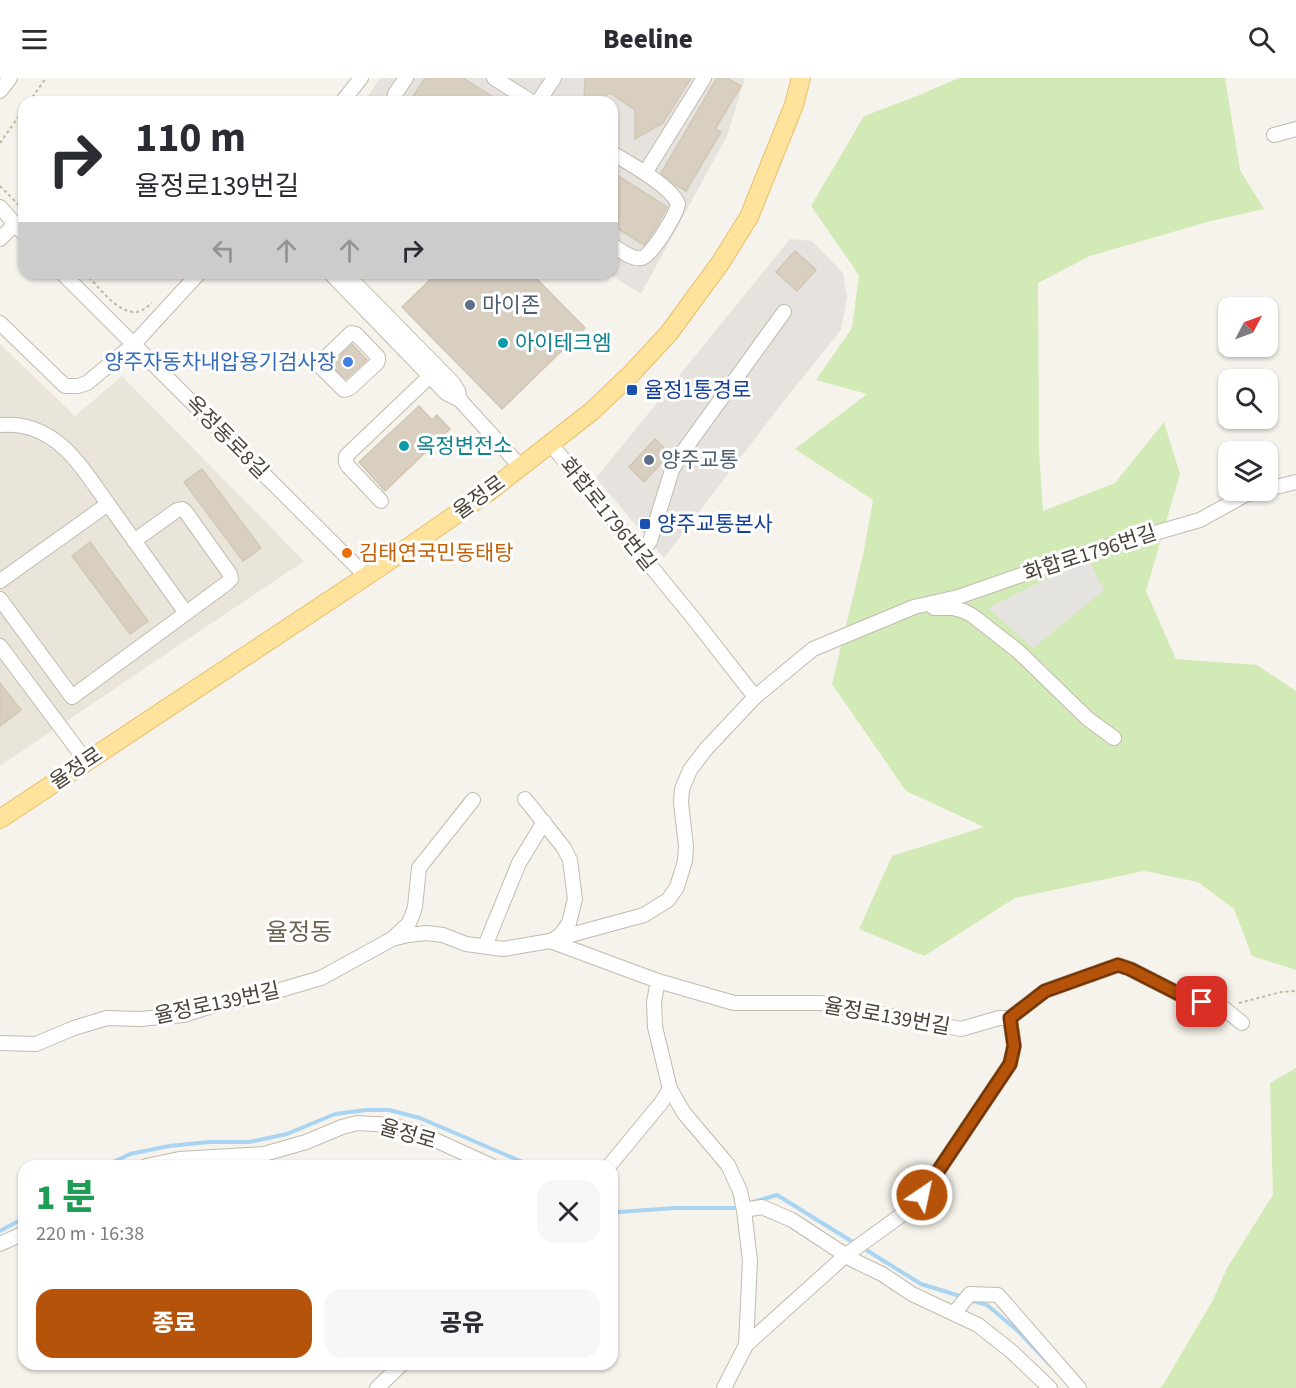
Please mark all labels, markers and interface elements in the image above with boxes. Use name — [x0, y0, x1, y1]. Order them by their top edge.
text: Beeline — [603, 20, 693, 59]
icon: menu — [18, 23, 51, 56]
icon: search — [1245, 23, 1278, 56]
text: 110 m — [135, 108, 246, 168]
icon: right — [36, 120, 114, 198]
text: 율정로139번길 — [135, 167, 299, 206]
icon: left — [207, 234, 240, 267]
icon: ahead — [270, 234, 303, 267]
icon: ahead — [333, 234, 366, 267]
icon: right — [396, 234, 429, 267]
place label: 마이존 — [482, 290, 540, 320]
north arrow — [1218, 297, 1278, 357]
map controls — [1218, 297, 1278, 501]
marker: 마이존 — [463, 298, 477, 312]
place label: 아이테크엠 — [515, 328, 612, 358]
marker: 아이테크엠 — [496, 336, 510, 350]
place label: 양주자동차내압용기검사장 — [104, 347, 336, 377]
marker: 양주자동차내압용기검사장 — [341, 355, 355, 369]
button: search — [1218, 369, 1278, 429]
place label: 율정1통경로 — [644, 375, 751, 405]
marker: 율정1통경로 — [625, 383, 639, 397]
street label: 옥정동로8길 — [179, 389, 275, 485]
place label: 옥정변전소 — [416, 431, 513, 461]
marker: 옥정변전소 — [397, 439, 411, 453]
button: layers — [1218, 441, 1278, 501]
place label: 양주교통 — [661, 445, 738, 475]
street label: 화합로1796번길 — [553, 451, 663, 577]
marker: 양주교통 — [642, 453, 656, 467]
street label: 율정로 — [447, 468, 511, 526]
place label: 양주교통본사 — [657, 509, 773, 539]
marker: 양주교통본사 — [638, 517, 652, 531]
street label: 화합로1796번길 — [1020, 517, 1160, 589]
place label: 김태연국민동태탕 — [359, 538, 514, 568]
marker: 김태연국민동태탕 — [340, 546, 354, 560]
street label: 율정로 — [44, 739, 108, 797]
district label: 율정동 — [266, 915, 332, 950]
street label: 율정로139번길 — [151, 975, 283, 1031]
pin — [1176, 976, 1227, 1027]
icon: arrive — [1185, 985, 1218, 1018]
street label: 율정로139번길 — [821, 990, 953, 1042]
street label: 율정로 — [376, 1112, 440, 1156]
position arrow — [890, 1163, 954, 1227]
text: 1 분 — [36, 1172, 96, 1223]
button: close — [537, 1180, 600, 1243]
text: 220 m · 16:38 — [36, 1220, 144, 1248]
button: 종료 — [36, 1289, 312, 1358]
button: 공유 — [324, 1289, 600, 1358]

